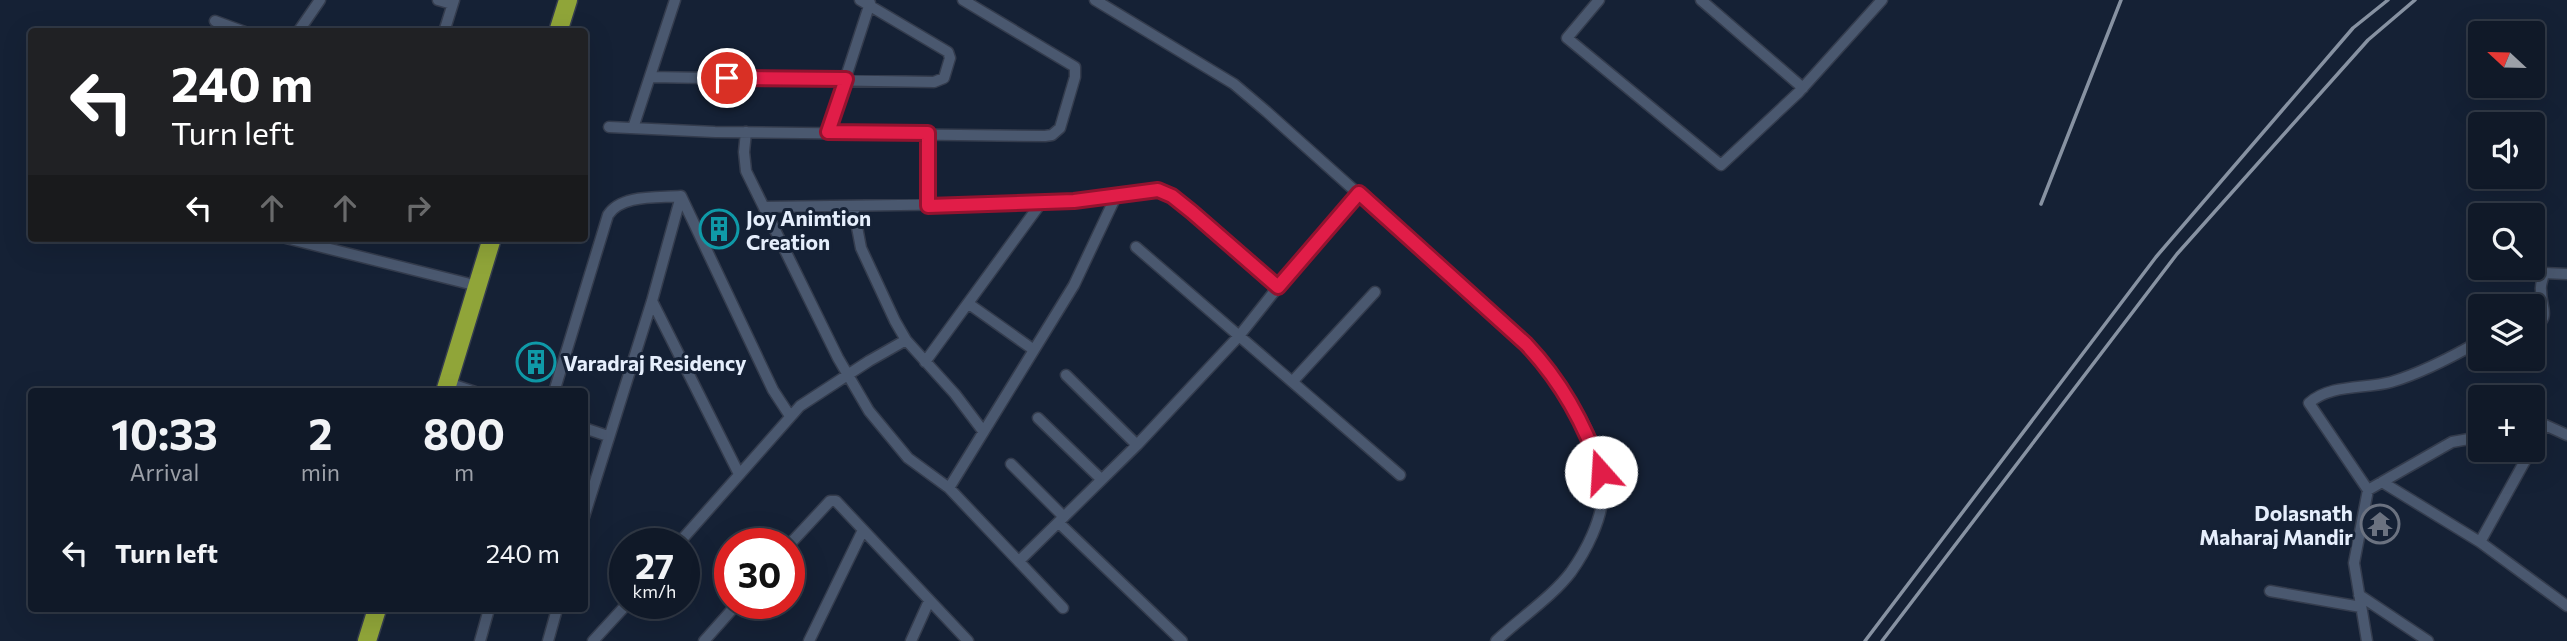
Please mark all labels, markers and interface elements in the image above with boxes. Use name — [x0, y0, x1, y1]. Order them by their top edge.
north arrow — [2468, 21, 2544, 98]
map controls — [2468, 21, 2545, 462]
pin — [697, 48, 757, 108]
text: 240 m — [171, 52, 313, 112]
icon: left — [56, 56, 147, 147]
icon: arrive — [708, 59, 746, 97]
text: Turn left — [171, 112, 295, 152]
button: sound — [2468, 112, 2545, 189]
icon: left — [180, 189, 218, 227]
icon: ahead — [253, 189, 291, 227]
icon: ahead — [326, 189, 364, 227]
icon: right — [399, 189, 437, 227]
button: search — [2468, 203, 2545, 280]
place label: Joy Animtion Creation — [746, 205, 871, 254]
building icon: Joy Animtion Creation — [698, 208, 740, 250]
button: layers — [2468, 294, 2545, 371]
building icon: Varadraj Residency — [515, 341, 557, 383]
place label: Varadraj Residency — [563, 350, 747, 375]
button: + — [2468, 385, 2545, 462]
text: 10:33 — [111, 407, 218, 459]
text: 2 — [308, 407, 332, 459]
text: 800 — [423, 407, 505, 459]
position arrow — [1564, 435, 1638, 509]
text: Arrival — [130, 458, 199, 486]
text: min — [301, 458, 340, 486]
text: m — [454, 458, 474, 486]
place label: Dolasnath Maharaj Mandir — [2199, 500, 2353, 549]
temple icon: Dolasnath Maharaj Mandir — [2359, 503, 2401, 545]
speed limit sign: 30 — [714, 528, 805, 619]
icon: left — [56, 534, 94, 572]
text: Turn left — [115, 537, 218, 568]
text: 240 m — [486, 537, 560, 568]
text: 27 — [635, 543, 674, 586]
text: km/h — [633, 580, 676, 602]

